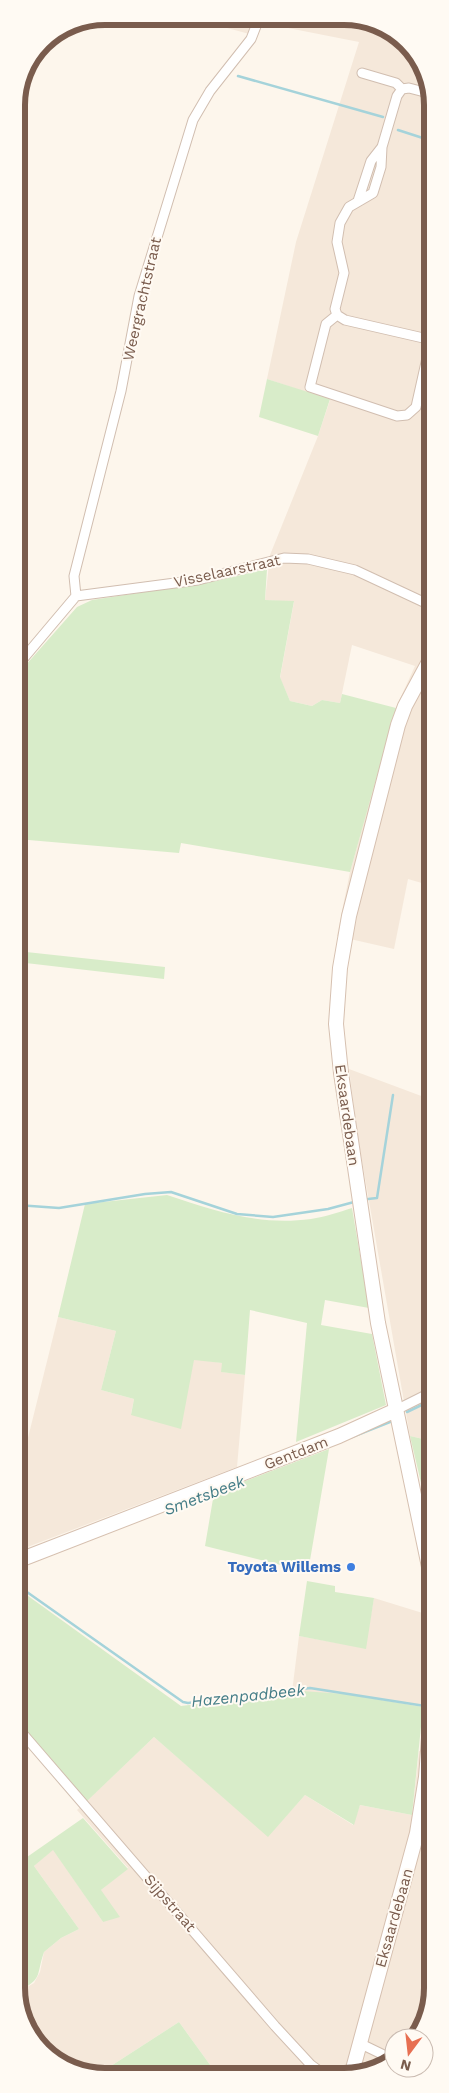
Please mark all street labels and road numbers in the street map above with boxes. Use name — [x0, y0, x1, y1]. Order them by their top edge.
street label: Weergrachtstraat — [119, 235, 165, 363]
street label: Visselaarstraat — [172, 551, 283, 591]
street label: Eksaardebaan — [331, 1063, 363, 1167]
street label: Gentdam — [261, 1433, 331, 1473]
street label: Eksaardebaan — [371, 1866, 417, 1970]
street label: Sijpstraat — [140, 1871, 200, 1936]

